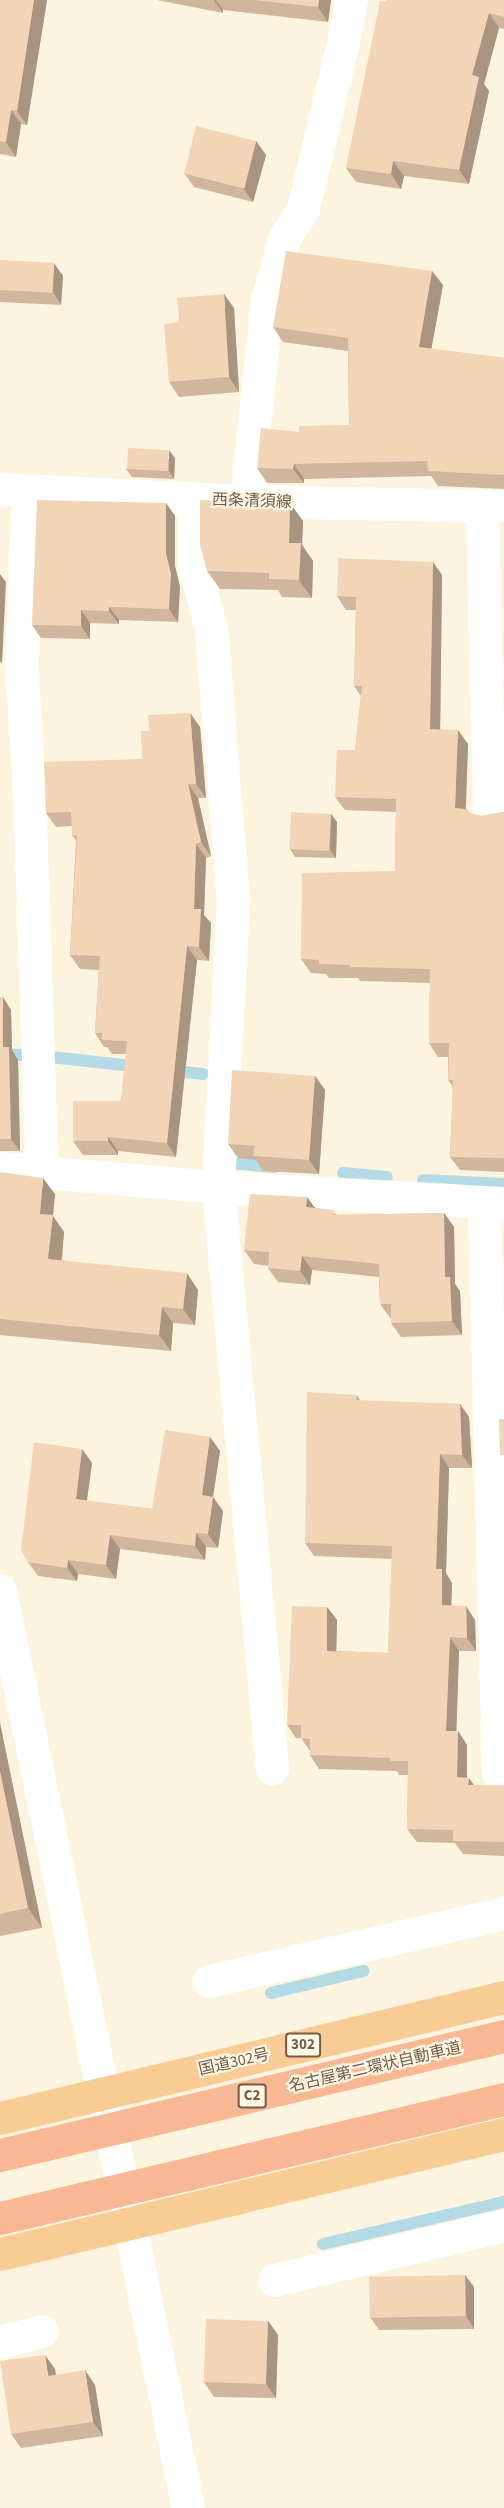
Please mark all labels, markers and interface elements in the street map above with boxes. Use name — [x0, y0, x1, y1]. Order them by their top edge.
street label: 西条清須線 — [212, 490, 292, 512]
road number: 302 — [285, 2033, 321, 2057]
street label: 名古屋第二環状自動車道 — [287, 2038, 463, 2096]
street label: 国道302号 — [197, 2045, 271, 2079]
road number: C2 — [237, 2084, 267, 2108]

